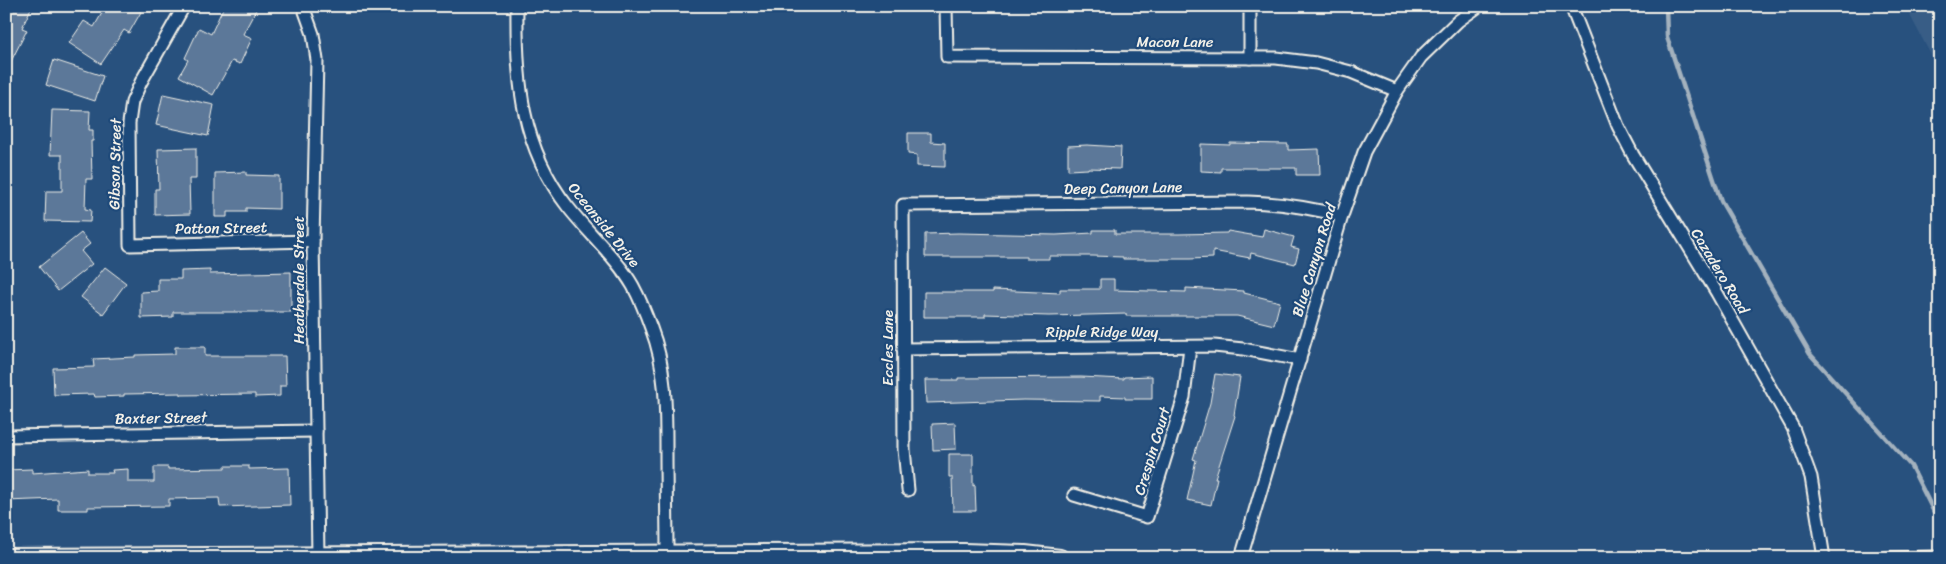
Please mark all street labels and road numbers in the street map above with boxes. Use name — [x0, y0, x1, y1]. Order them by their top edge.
street label: Macon Lane — [1136, 29, 1214, 55]
street label: Gibson Street — [101, 117, 129, 210]
street label: Deep Canyon Lane — [1064, 174, 1182, 202]
street label: Oceanside Drive — [561, 176, 647, 274]
street label: Blue Canyon Road — [1284, 199, 1344, 320]
street label: Patton Street — [175, 214, 268, 242]
street label: Heatherdale Street — [286, 216, 312, 344]
street label: Cazadero Road — [1684, 223, 1757, 320]
street label: Eccles Lane — [875, 310, 901, 386]
street label: Ripple Ridge Way — [1046, 319, 1158, 345]
street label: Crespin Court — [1126, 403, 1178, 498]
street label: Baxter Street — [115, 404, 208, 432]

